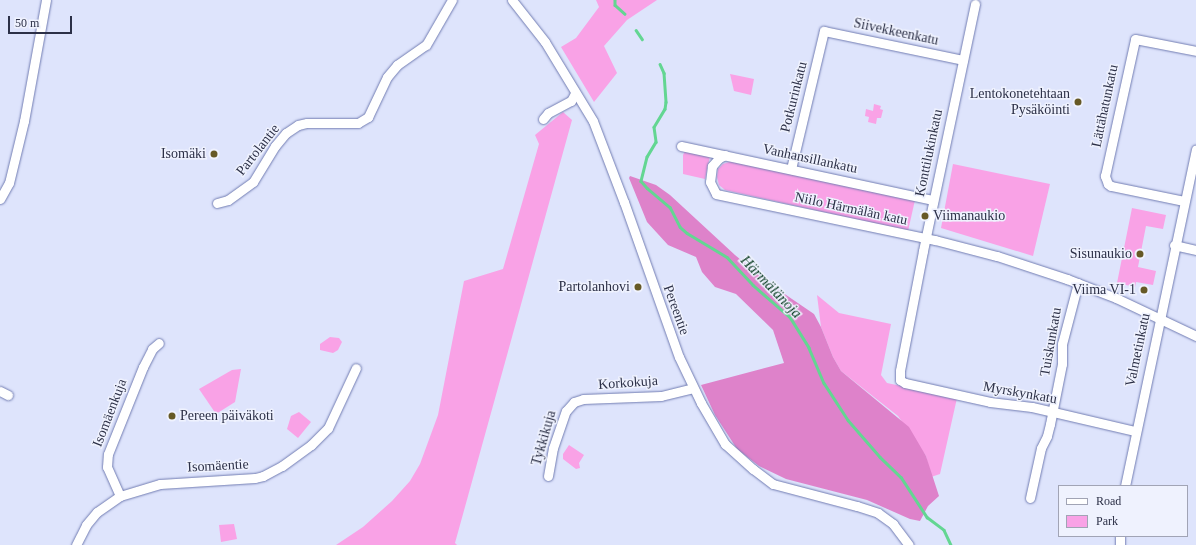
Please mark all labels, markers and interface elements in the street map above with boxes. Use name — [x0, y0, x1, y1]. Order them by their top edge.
scale bar — [10, 8, 74, 34]
street label: Siivekkeenkatu — [852, 15, 940, 49]
text: 50 m — [15, 16, 39, 30]
street label: Potkurinkatu — [777, 60, 811, 134]
street label: Lättähatunkatu — [1088, 63, 1122, 149]
place label: Lentokonetehtaan Pysäköinti — [970, 86, 1070, 118]
marker: Lentokonetehtaan Pysäköinti — [1073, 97, 1083, 107]
street label: Konttilukinkatu — [912, 108, 946, 198]
street label: Partolantie — [233, 121, 283, 179]
street label: Vanhansillankatu — [761, 141, 859, 177]
place label: Isomäki — [161, 146, 206, 162]
marker: Isomäki — [209, 149, 219, 159]
street label: Niilo Härmälän katu — [793, 189, 909, 229]
place label: Viimanaukio — [933, 208, 1005, 224]
marker: Viimanaukio — [920, 211, 930, 221]
place label: Sisunaukio — [1070, 246, 1132, 262]
marker: Sisunaukio — [1135, 249, 1145, 259]
water label: Härmälänoja — [736, 252, 806, 322]
place label: Partolanhovi — [558, 279, 630, 295]
marker: Partolanhovi — [633, 282, 643, 292]
place label: Viima VI-1 — [1072, 282, 1136, 298]
street label: Pereentie — [659, 283, 693, 337]
marker: Viima VI-1 — [1139, 285, 1149, 295]
street label: Tuiskunkatu — [1037, 306, 1065, 378]
street label: Valmetinkatu — [1122, 312, 1154, 388]
street label: Korkokuja — [598, 373, 658, 393]
street label: Isomäenkuja — [89, 377, 131, 449]
street label: Myrskynkatu — [982, 378, 1058, 408]
place label: Pereen päiväkoti — [180, 408, 274, 424]
street label: Tykkikuja — [528, 408, 560, 468]
marker: Pereen päiväkoti — [167, 411, 177, 421]
street label: Isomäentie — [187, 456, 249, 476]
legend — [1058, 485, 1188, 537]
text: Road — [1096, 494, 1121, 508]
text: Park — [1096, 514, 1118, 528]

